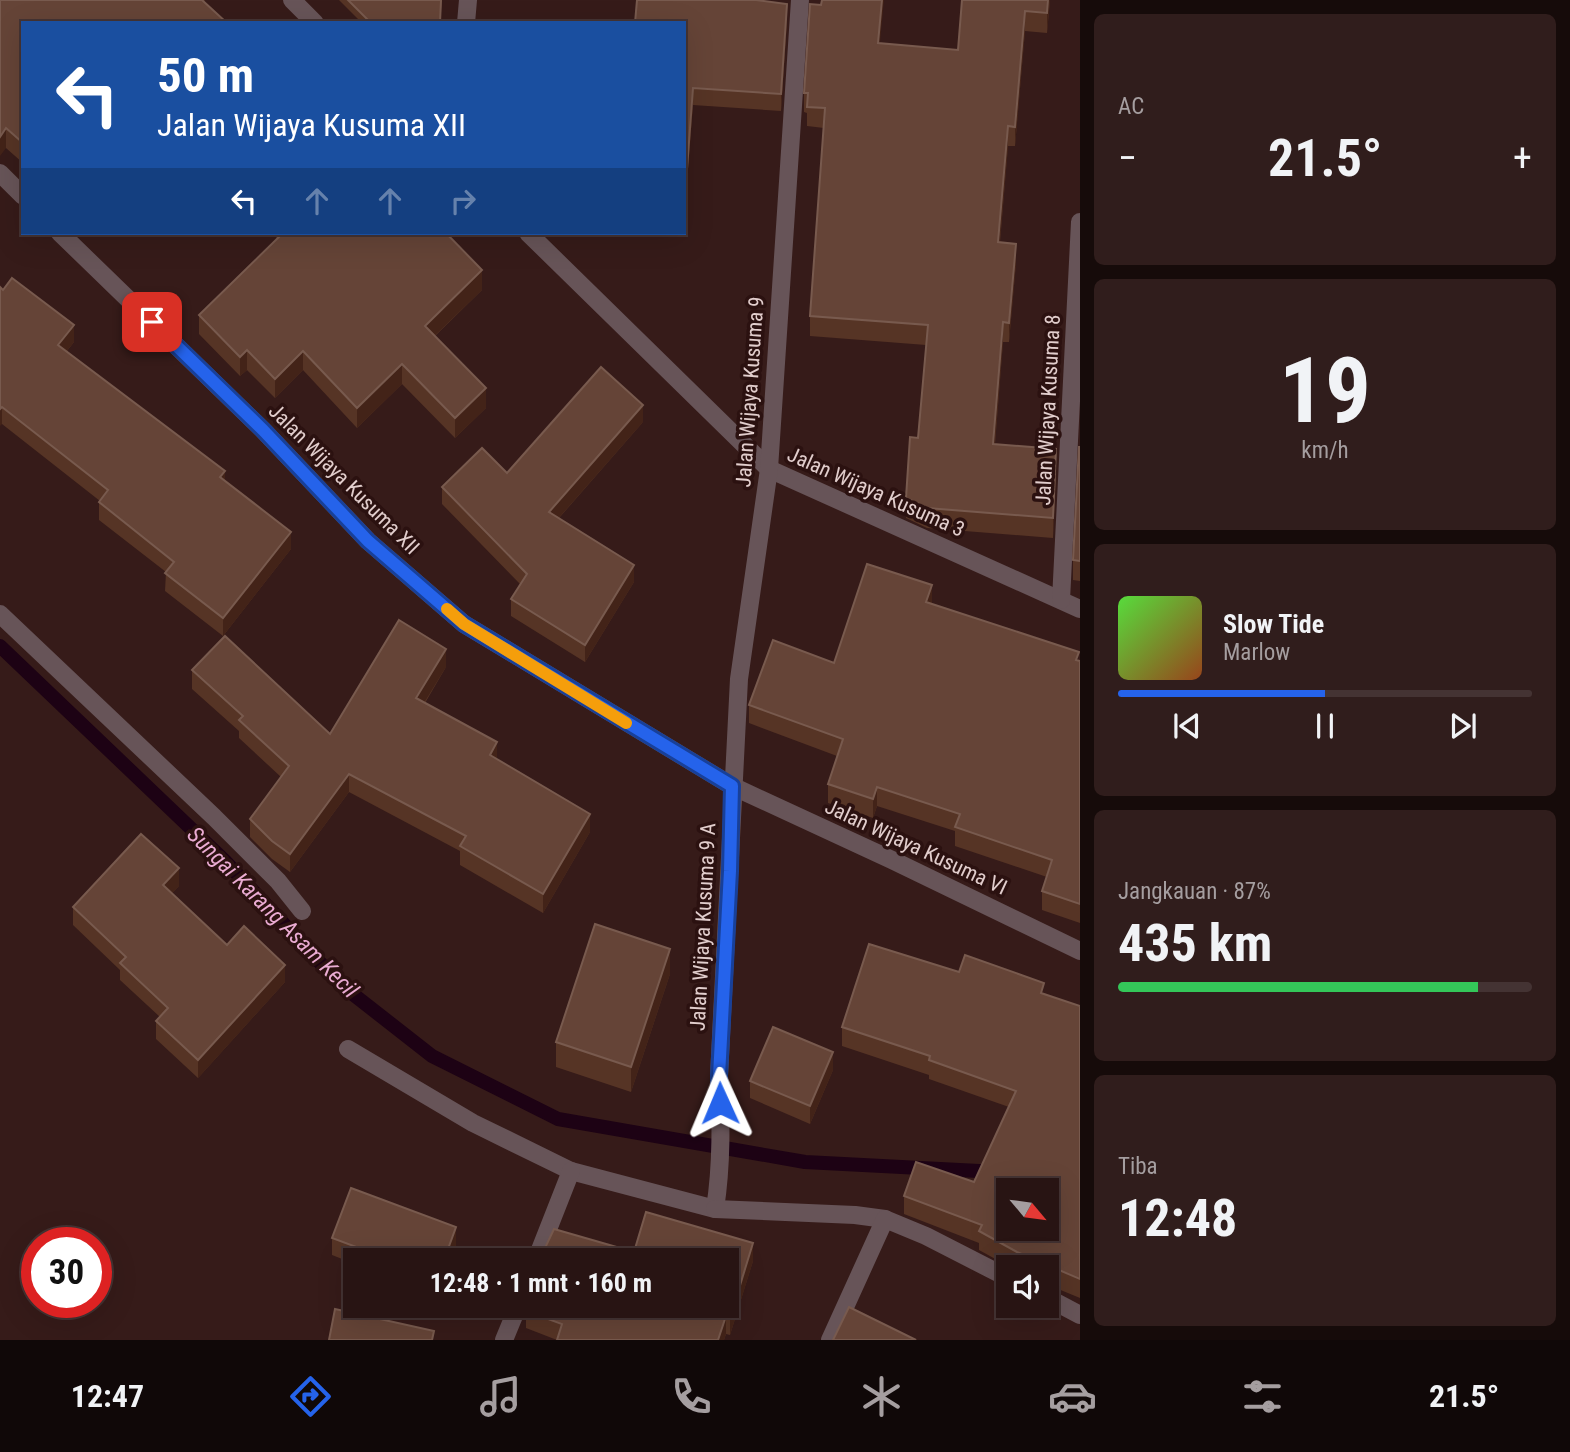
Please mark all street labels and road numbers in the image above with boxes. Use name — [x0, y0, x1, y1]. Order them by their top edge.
street label: Jalan Wijaya Kusuma 9 — [731, 296, 769, 488]
street label: Jalan Wijaya Kusuma 8 — [1031, 314, 1065, 506]
street label: Jalan Wijaya Kusuma XII — [264, 399, 424, 559]
street label: Jalan Wijaya Kusuma 3 — [784, 442, 968, 542]
street label: Jalan Wijaya Kusuma VI — [821, 794, 1011, 900]
street label: Jalan Wijaya Kusuma 9 A — [686, 822, 720, 1032]

